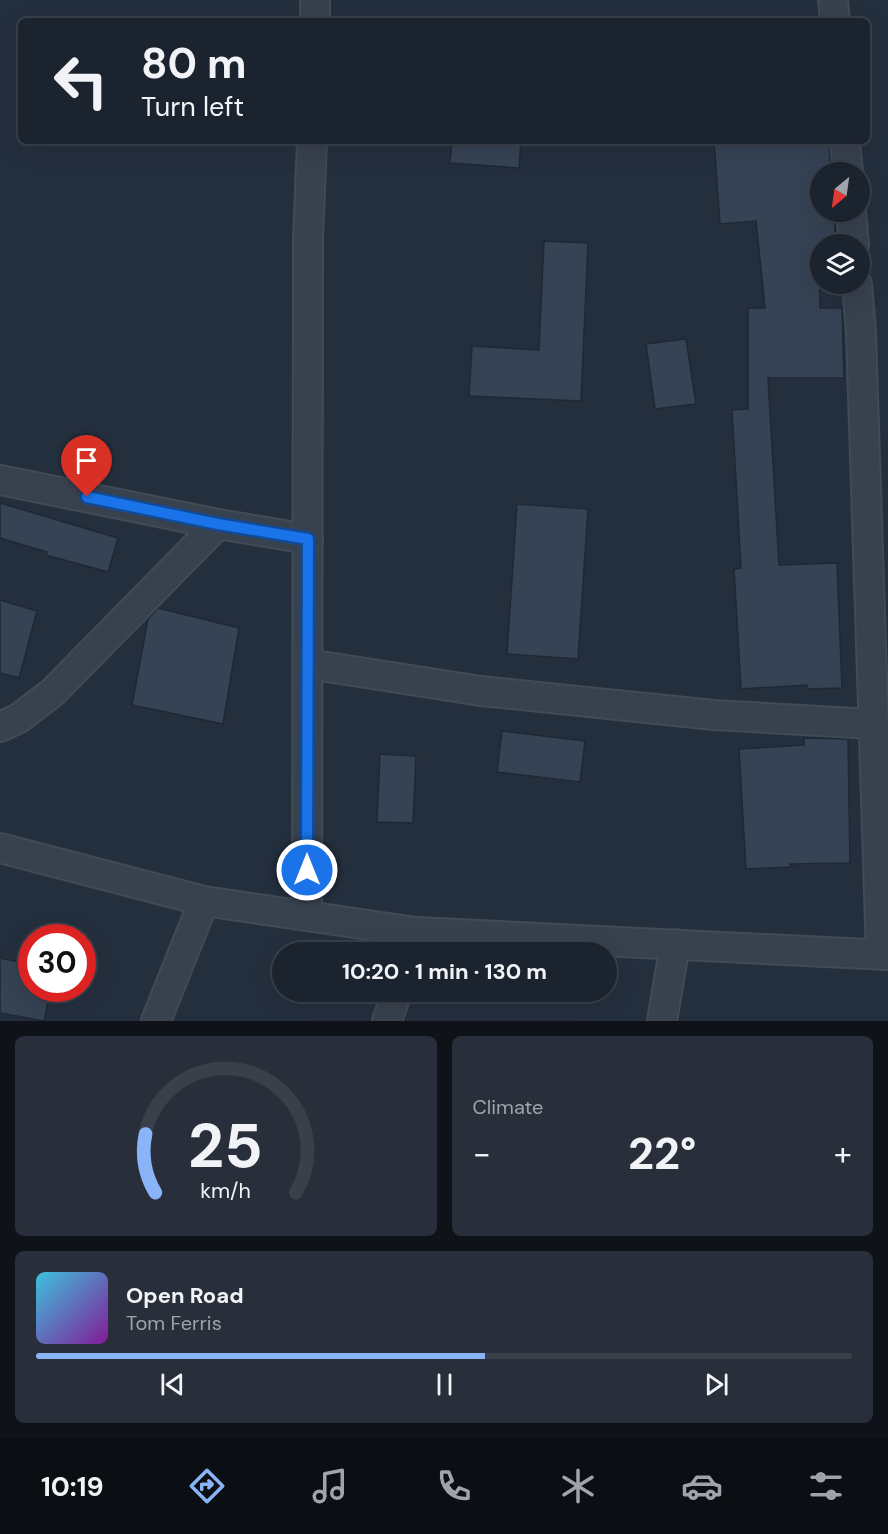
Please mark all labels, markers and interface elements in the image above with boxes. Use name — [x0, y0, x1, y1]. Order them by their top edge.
text: 80 m — [141, 36, 247, 91]
icon: left — [42, 42, 120, 120]
text: Turn left — [141, 89, 244, 124]
north arrow — [810, 162, 870, 222]
map controls — [810, 162, 870, 294]
button: layers — [810, 234, 870, 294]
pin — [61, 435, 112, 497]
icon: arrive — [70, 444, 103, 477]
position arrow — [275, 838, 339, 902]
speed limit sign: 30 — [18, 924, 96, 1002]
text: 10:20 · 1 min · 130 m — [342, 957, 547, 986]
text: Climate — [473, 1094, 543, 1120]
text: 25 — [188, 1105, 263, 1186]
text: 22° — [628, 1124, 696, 1183]
text: − — [473, 1132, 491, 1175]
text: + — [834, 1132, 852, 1175]
text: km/h — [200, 1177, 251, 1205]
text: Open Road — [126, 1281, 244, 1310]
text: Tom Ferris — [126, 1310, 222, 1336]
icon: previous — [156, 1368, 189, 1401]
icon: pause — [428, 1368, 461, 1401]
icon: next — [700, 1368, 733, 1401]
icon: directions — [186, 1465, 228, 1507]
icon: music — [309, 1465, 351, 1507]
icon: phone — [433, 1465, 475, 1507]
icon: climate — [557, 1465, 599, 1507]
icon: car — [681, 1465, 723, 1507]
icon: filters — [805, 1465, 847, 1507]
text: 10:19 — [41, 1469, 104, 1504]

